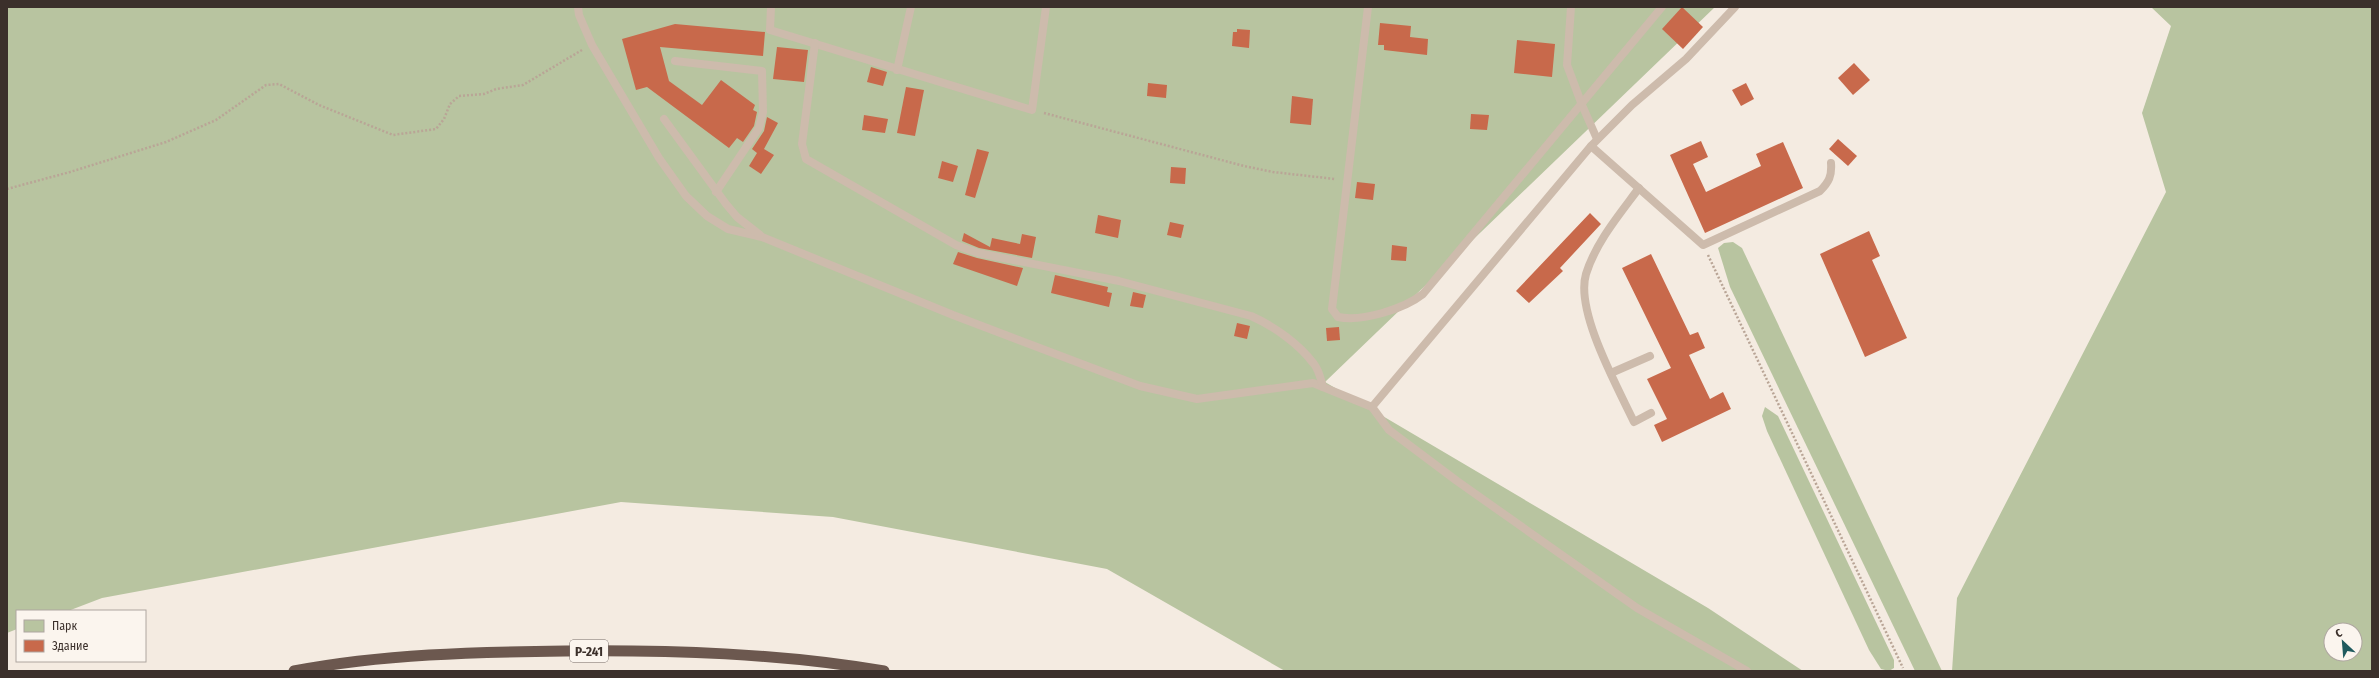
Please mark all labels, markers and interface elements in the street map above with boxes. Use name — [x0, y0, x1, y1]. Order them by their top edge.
legend — [16, 610, 146, 662]
text: Парк — [52, 619, 78, 633]
north arrow — [2323, 622, 2363, 662]
text: С — [2333, 626, 2344, 641]
text: Здание — [52, 639, 88, 653]
road number: Р-241 — [570, 640, 608, 662]

